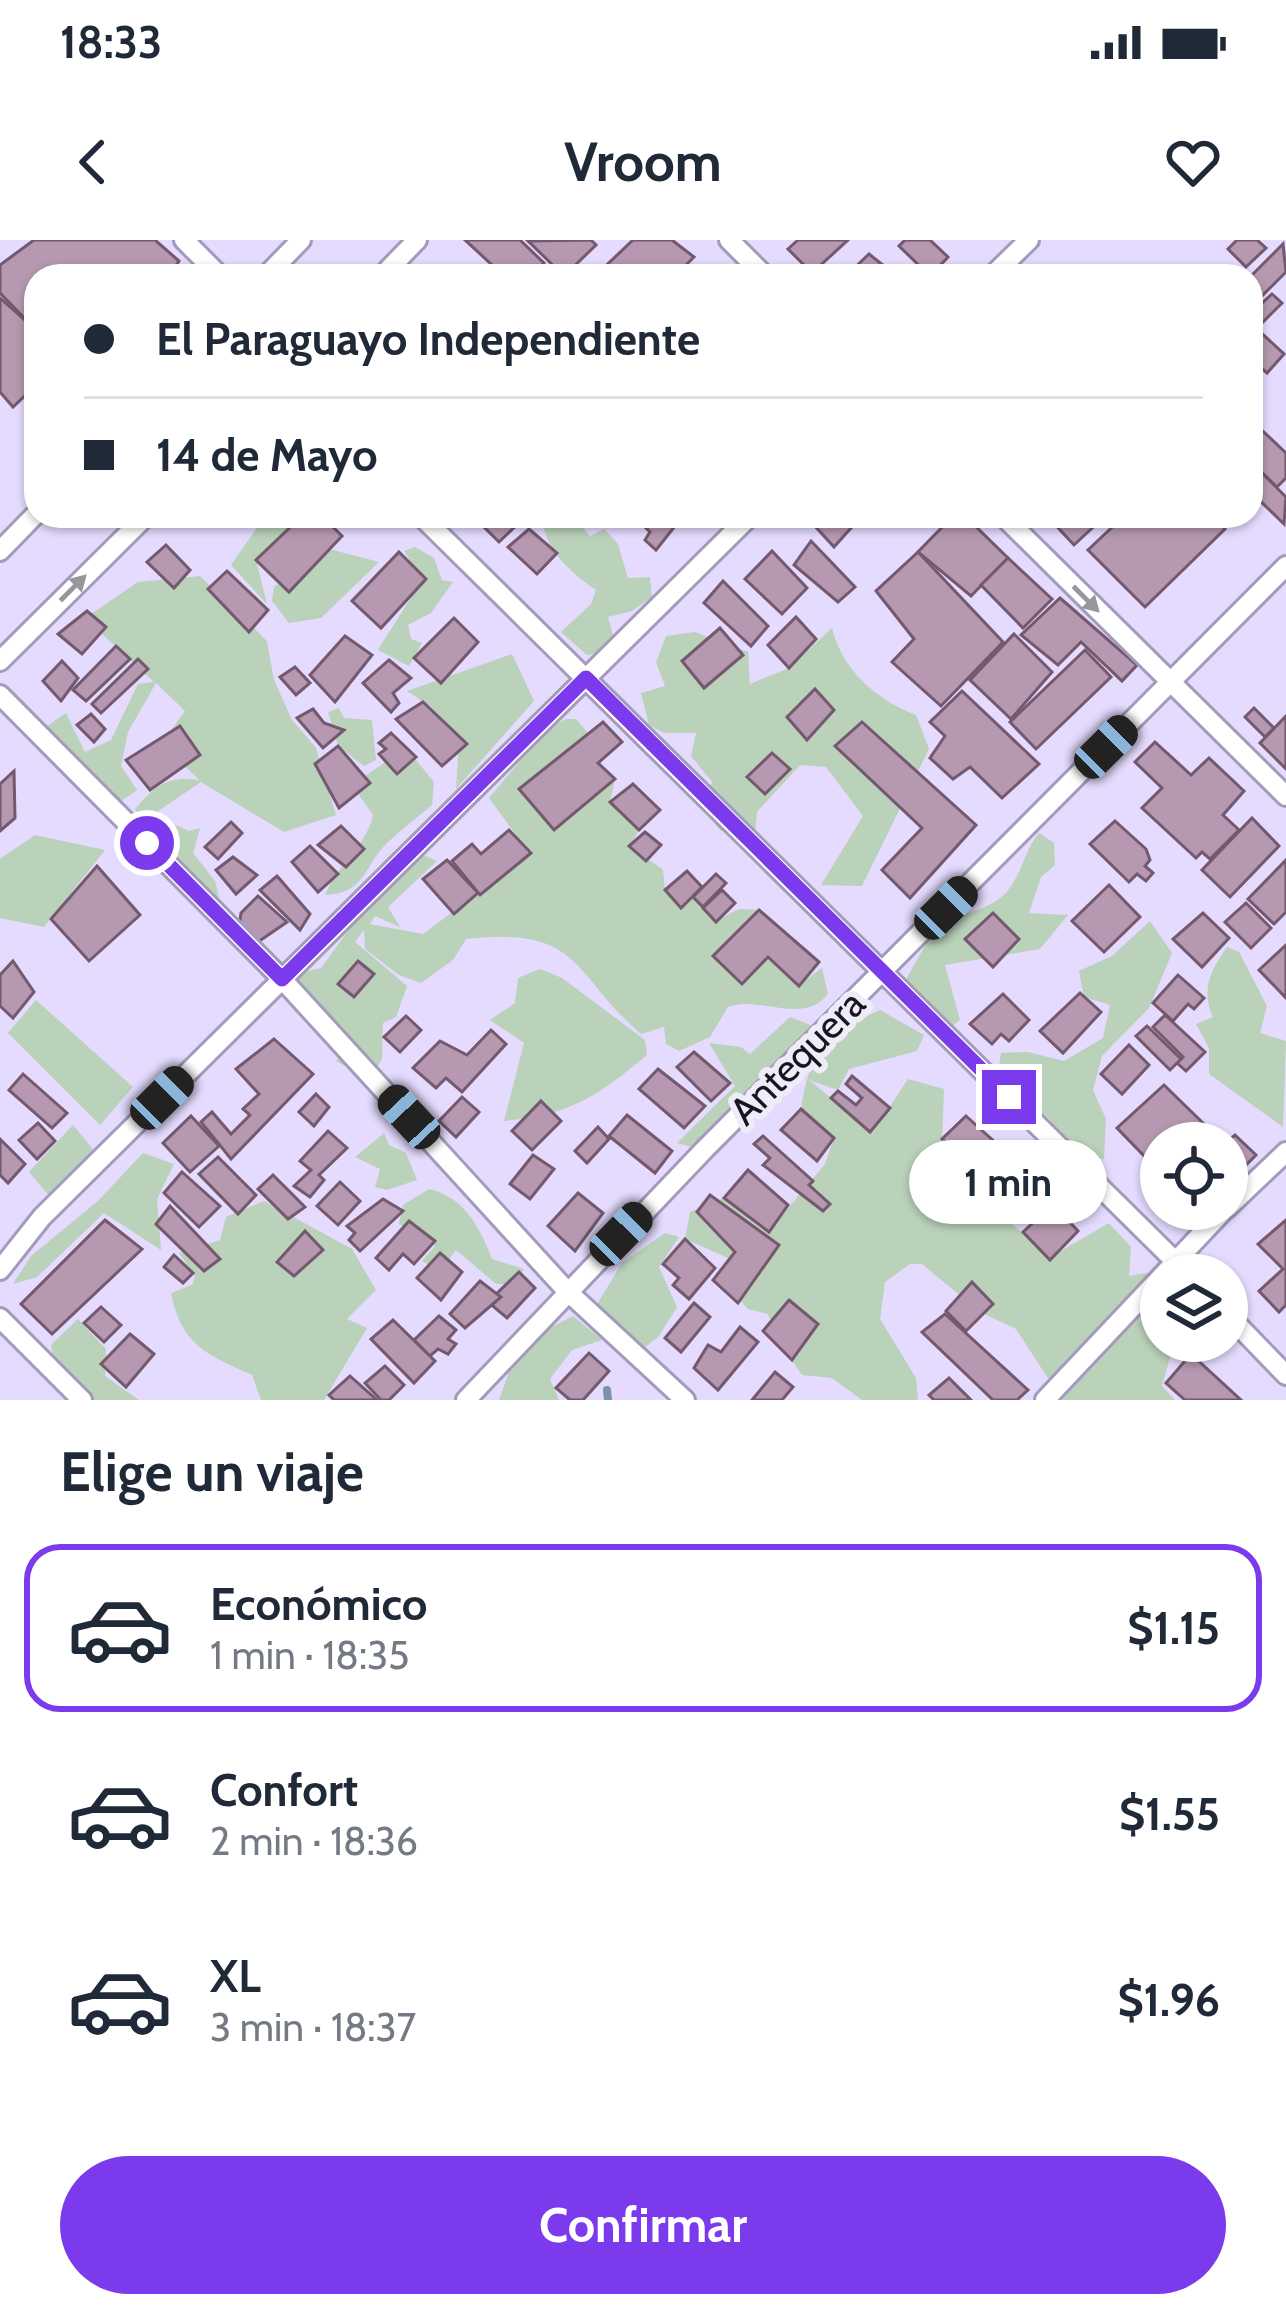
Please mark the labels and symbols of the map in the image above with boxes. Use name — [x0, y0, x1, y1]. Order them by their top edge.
one-way arrow — [58, 575, 87, 603]
one-way arrow — [1072, 585, 1100, 613]
car — [1068, 709, 1144, 785]
route start — [120, 816, 174, 870]
car — [908, 870, 984, 946]
street label: Antequera — [719, 979, 875, 1135]
car — [124, 1060, 200, 1136]
route end — [982, 1070, 1036, 1124]
car — [371, 1078, 447, 1156]
callout: 1 min — [910, 1139, 1108, 1223]
car — [583, 1196, 659, 1272]

